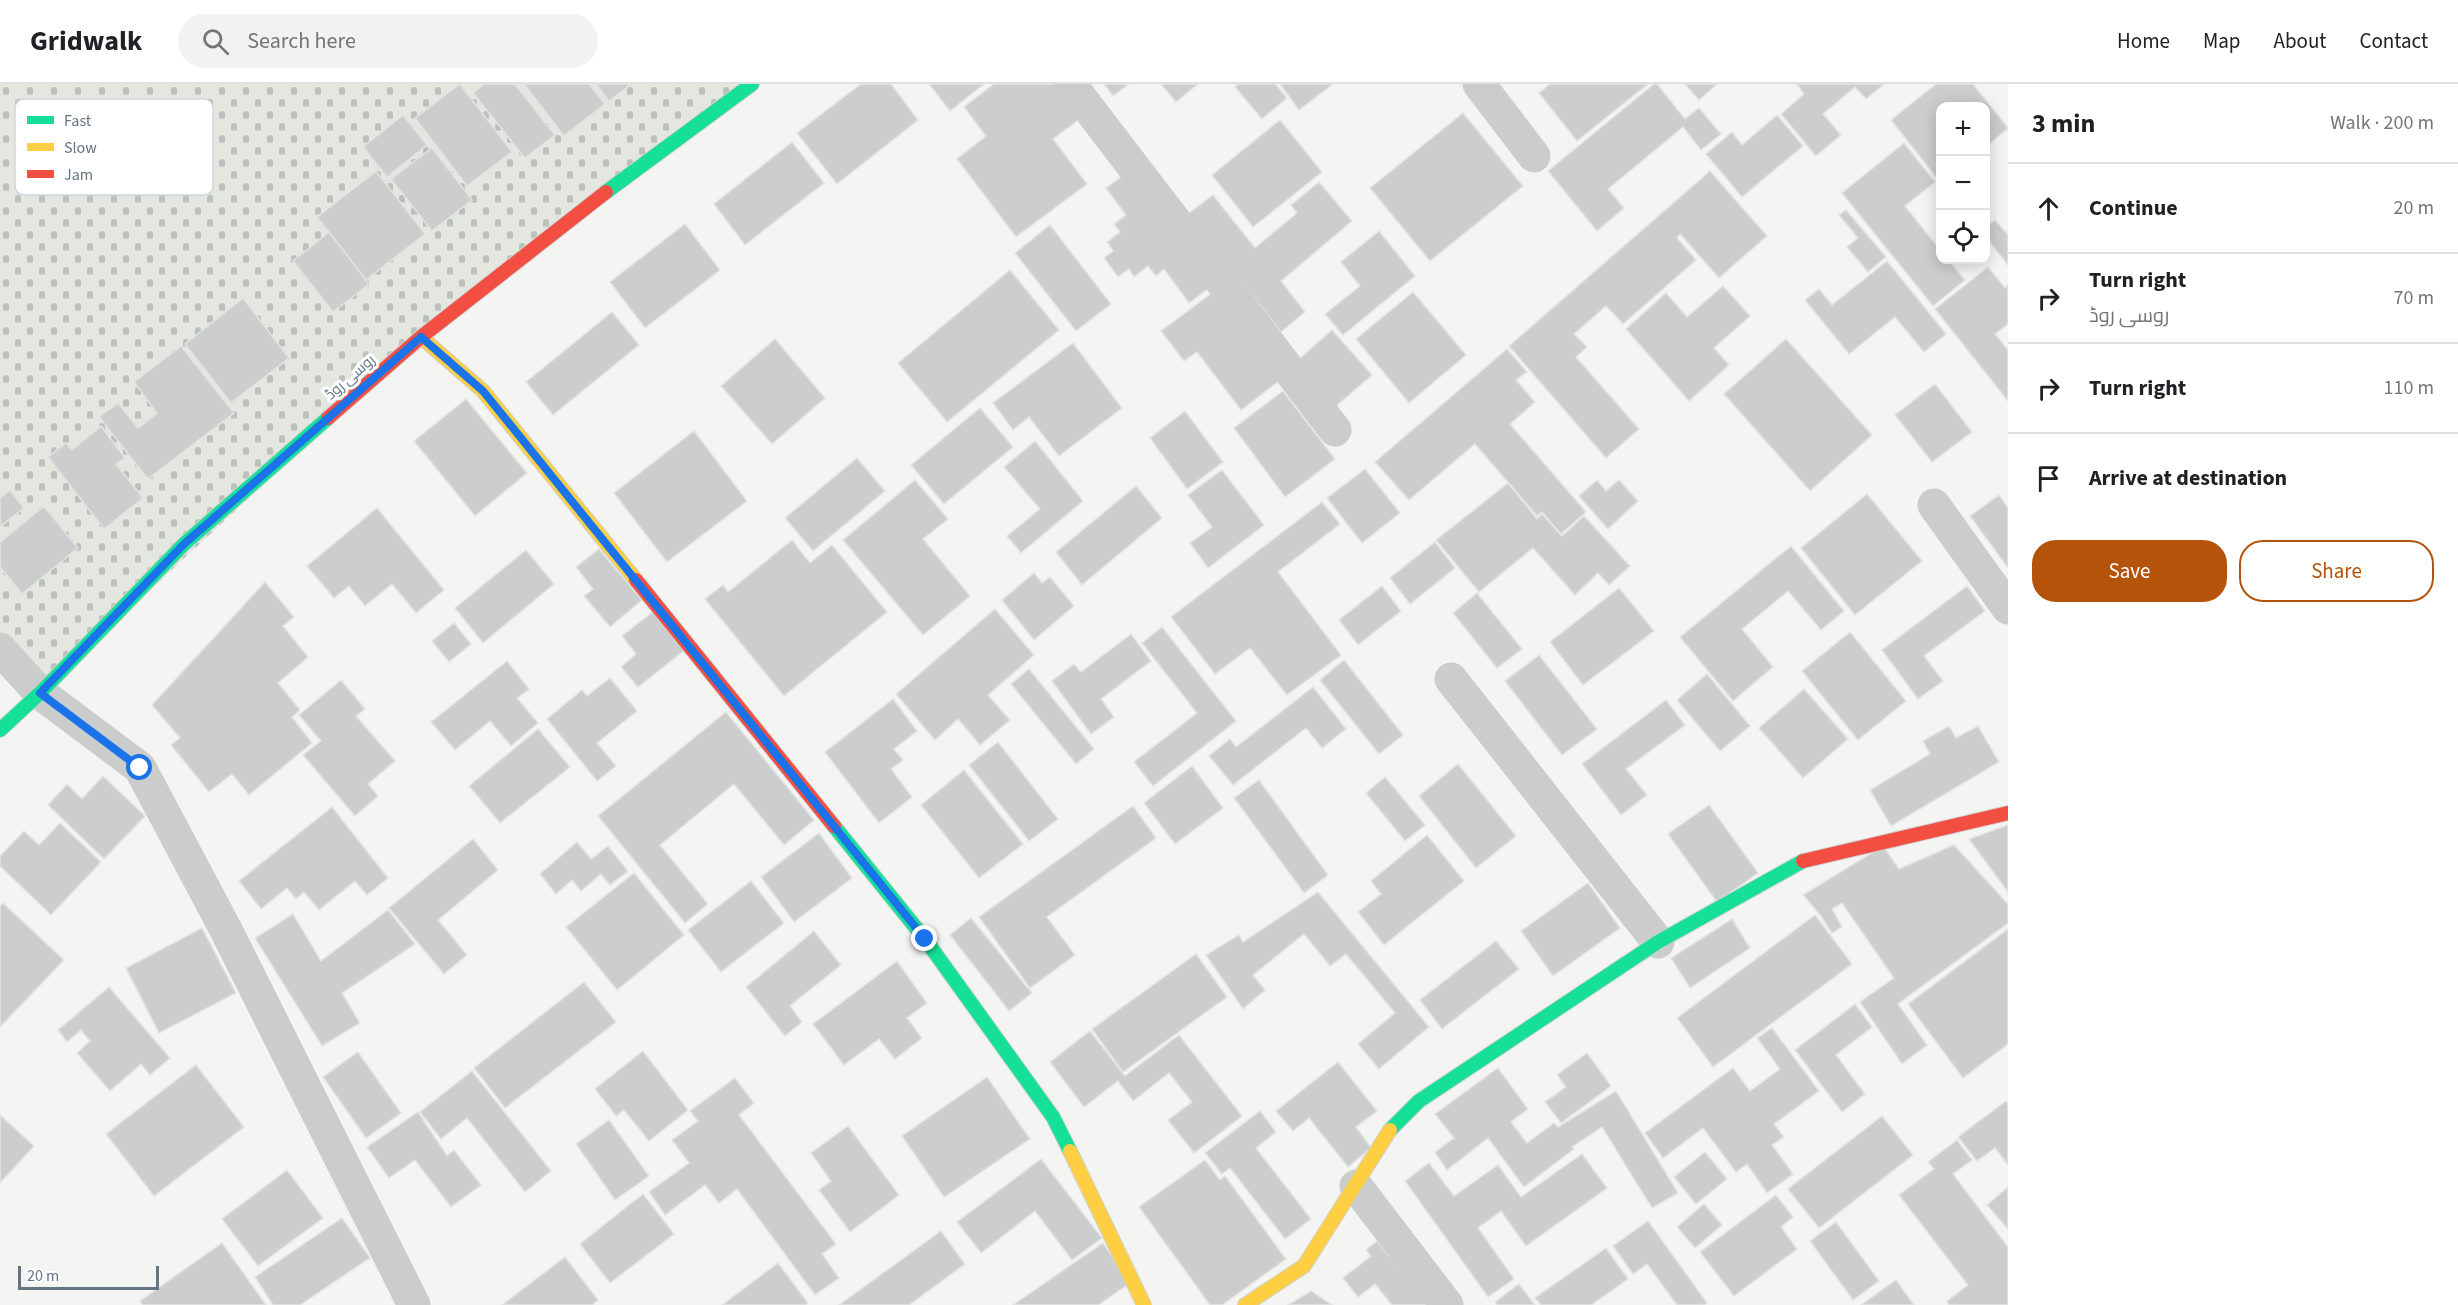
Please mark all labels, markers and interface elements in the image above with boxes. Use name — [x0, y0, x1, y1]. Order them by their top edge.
search box — [178, 14, 598, 68]
text: Gridwalk — [30, 21, 142, 61]
icon: search — [199, 25, 232, 58]
text: Search here — [247, 25, 356, 57]
text: Home — [2117, 26, 2170, 56]
text: Map — [2203, 26, 2241, 56]
text: About — [2274, 26, 2326, 56]
text: Contact — [2359, 26, 2428, 56]
legend — [15, 99, 213, 195]
map controls — [1936, 102, 1990, 264]
button: + — [1936, 102, 1990, 156]
text: 3 min — [2032, 105, 2095, 142]
text: Walk · 200 m — [2330, 109, 2434, 137]
text: Fast — [64, 110, 92, 132]
text: Slow — [64, 137, 97, 159]
button: − — [1936, 156, 1990, 210]
text: Jam — [64, 164, 93, 186]
icon: ahead — [2032, 192, 2065, 225]
text: Continue — [2089, 192, 2178, 224]
text: 20 m — [2394, 194, 2434, 222]
button: locate — [1936, 210, 1990, 264]
text: Turn right — [2089, 264, 2186, 296]
icon: right — [2032, 282, 2065, 315]
text: 70 m — [2394, 284, 2434, 312]
text: روسی روڈ — [2089, 302, 2169, 330]
street label: روسی روڈ — [321, 350, 380, 405]
icon: right — [2032, 372, 2065, 405]
text: Turn right — [2089, 372, 2186, 404]
text: 110 m — [2384, 374, 2434, 402]
icon: arrive — [2032, 462, 2065, 495]
text: Arrive at destination — [2089, 462, 2287, 494]
button: Save — [2032, 540, 2227, 602]
button: Share — [2239, 540, 2434, 602]
route start — [126, 754, 152, 780]
route end — [911, 925, 937, 951]
scale bar — [18, 1263, 159, 1290]
text: 20 m — [27, 1265, 59, 1287]

